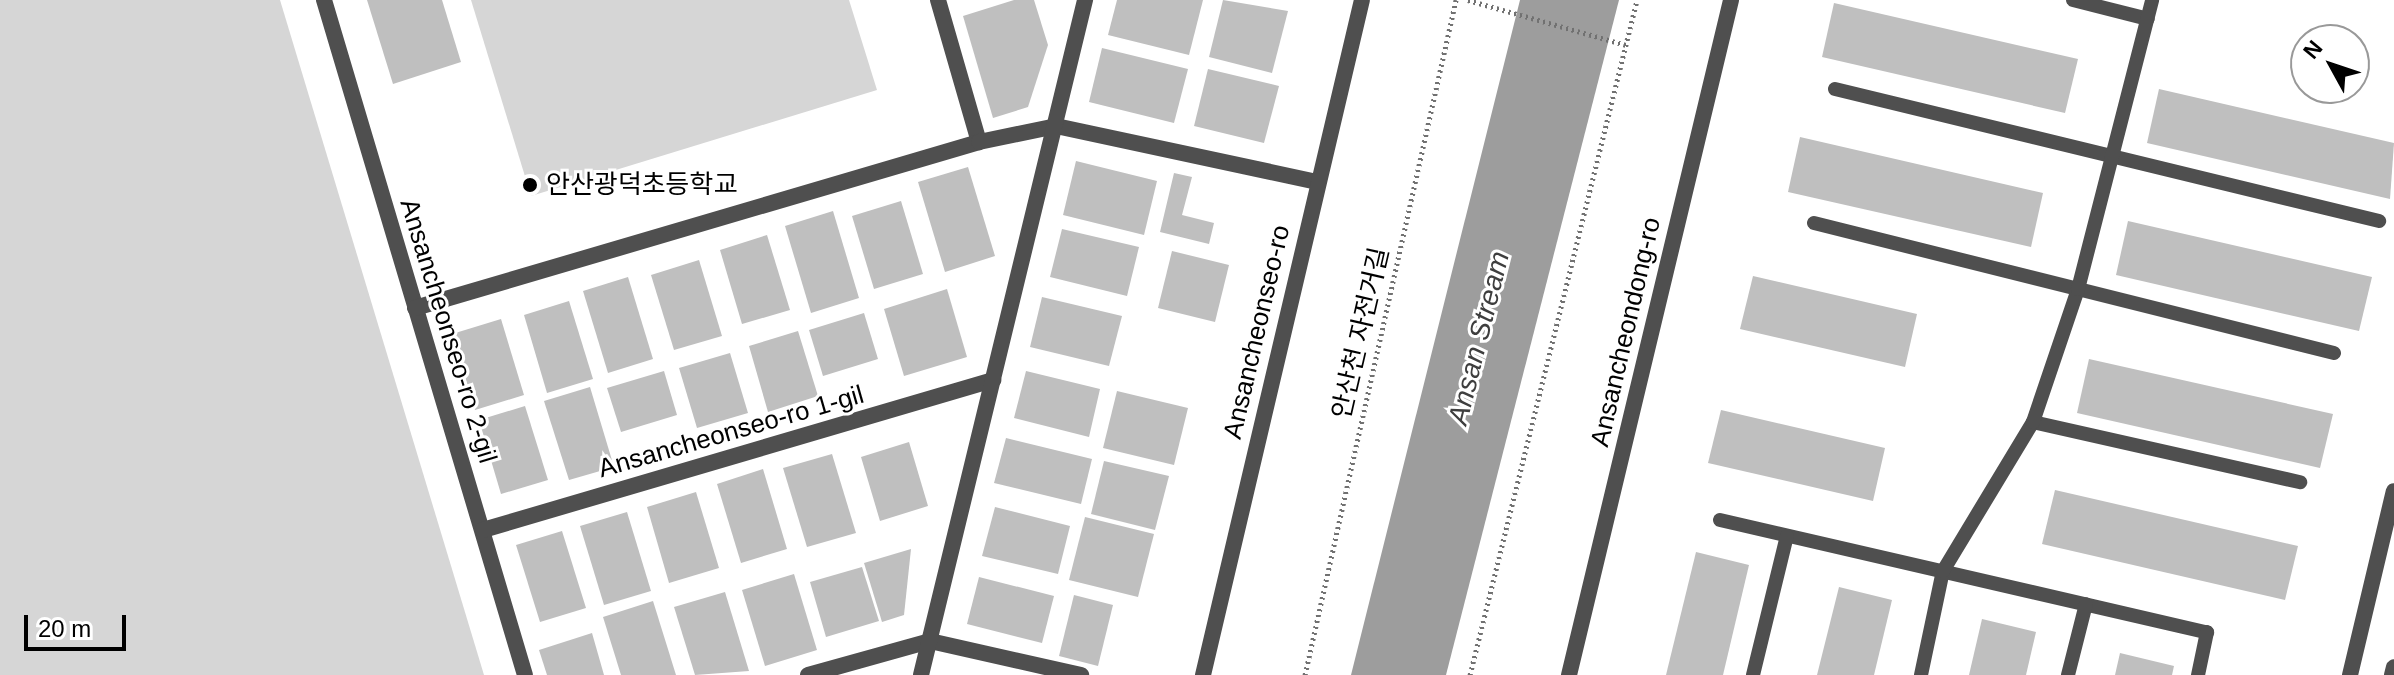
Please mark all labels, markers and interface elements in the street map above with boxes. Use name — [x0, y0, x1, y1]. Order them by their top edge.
north arrow — [2290, 24, 2370, 104]
text: N — [2298, 35, 2327, 64]
place label: 안산광덕초등학교 — [546, 169, 737, 201]
marker: 안산광덕초등학교 — [521, 176, 539, 194]
street label: Ansancheonseo-ro 2-gil — [393, 195, 503, 467]
street label: Ansancheondong-ro — [1584, 214, 1668, 450]
street label: Ansancheonseo-ro — [1217, 222, 1297, 442]
street label: 안산천 자전거길 — [1326, 244, 1396, 422]
water label: Ansan Stream — [1441, 248, 1517, 428]
street label: Ansancheonseo-ro 1-gil — [595, 379, 867, 485]
scale bar — [28, 599, 130, 649]
text: 20 m — [38, 615, 91, 642]

